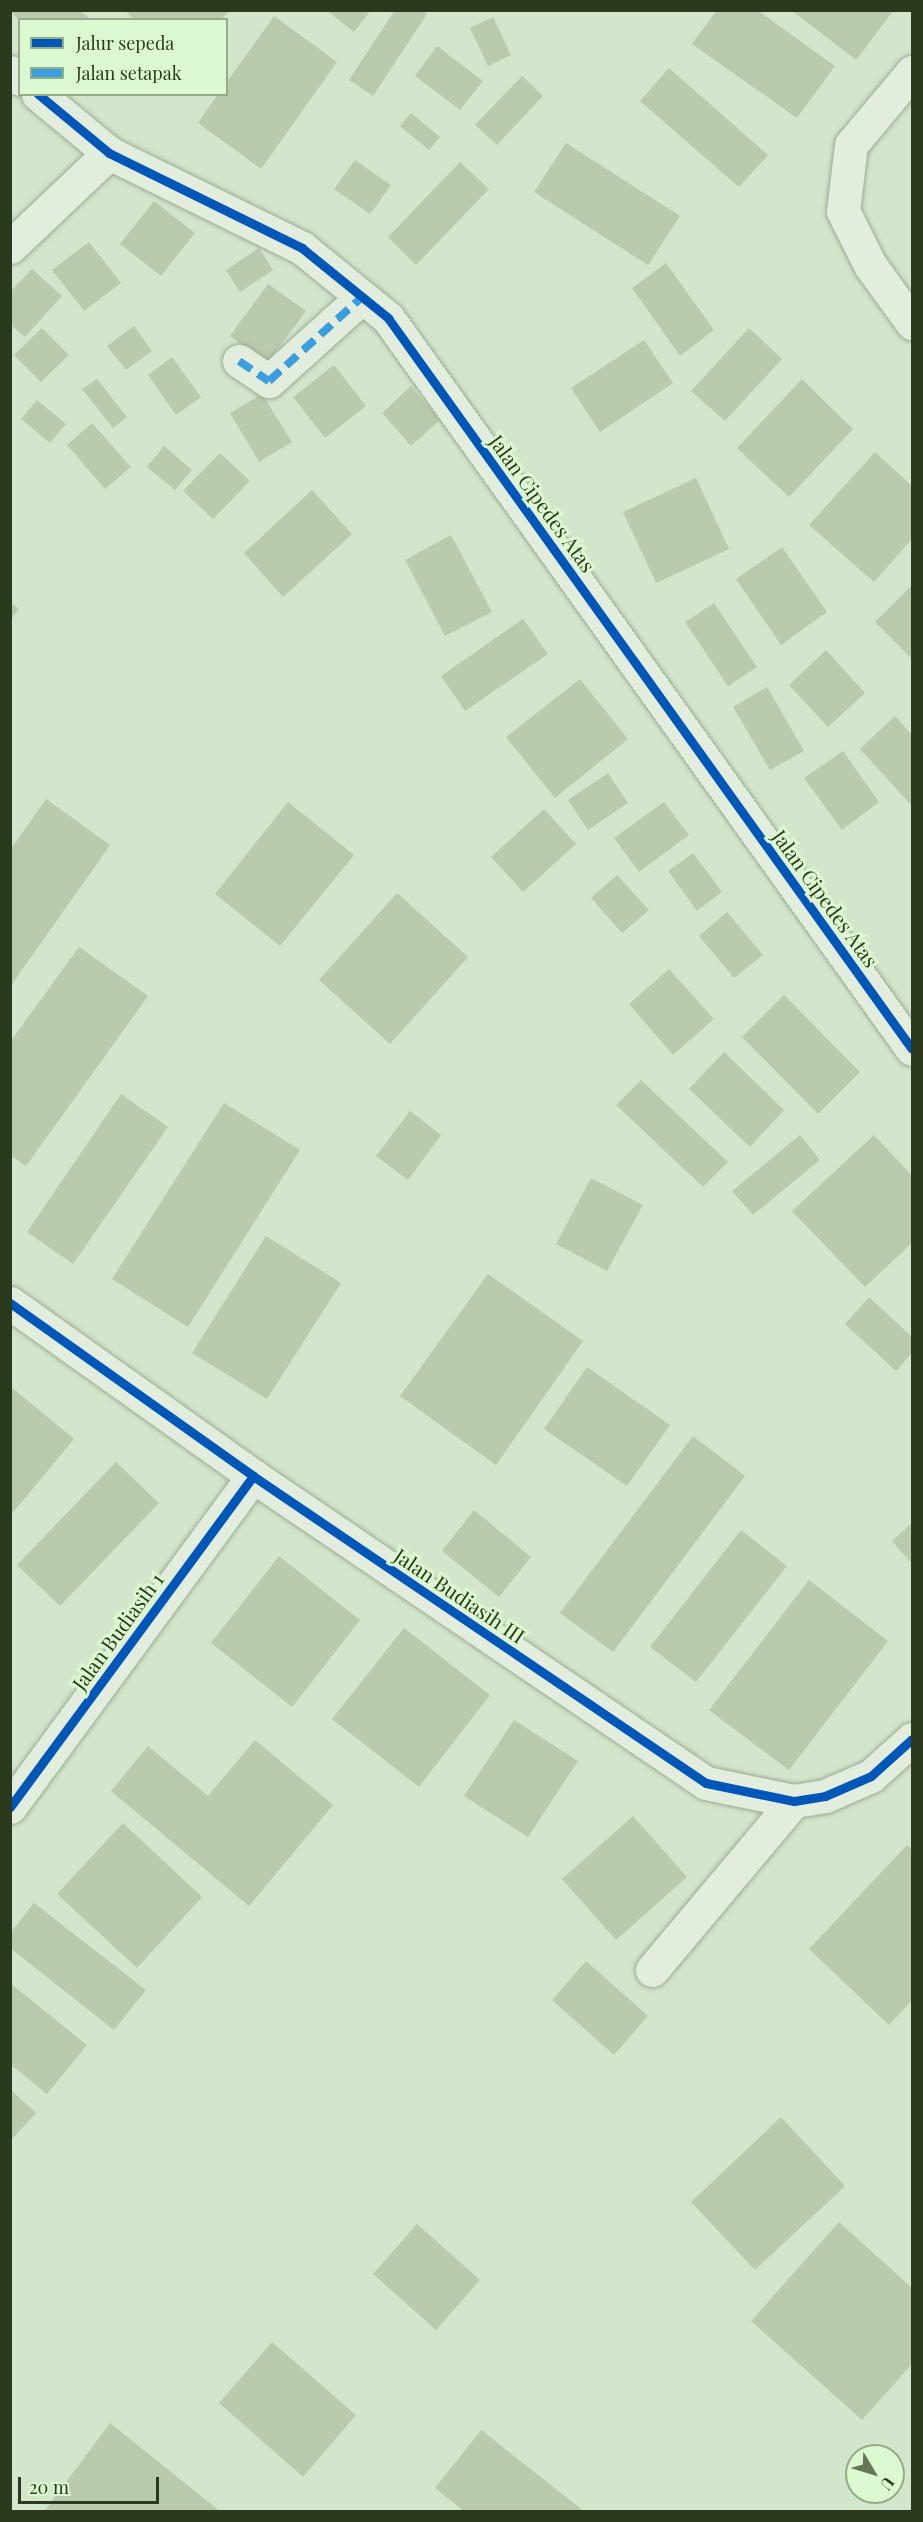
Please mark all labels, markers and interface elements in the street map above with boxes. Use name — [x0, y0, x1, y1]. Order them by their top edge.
legend — [18, 18, 228, 96]
text: Jalur sepeda — [76, 31, 174, 55]
text: Jalan setapak — [76, 61, 182, 85]
street label: Jalan Cipedes Atas — [485, 430, 601, 576]
street label: Jalan Cipedes Atas — [768, 825, 884, 971]
street label: Jalan Budiasih III — [390, 1543, 530, 1647]
street label: Jalan Budiasih 1 — [66, 1568, 168, 1694]
north arrow — [845, 2444, 905, 2504]
scale bar — [21, 2465, 162, 2503]
text: U — [876, 2473, 900, 2495]
text: 20 m — [29, 2475, 69, 2499]

